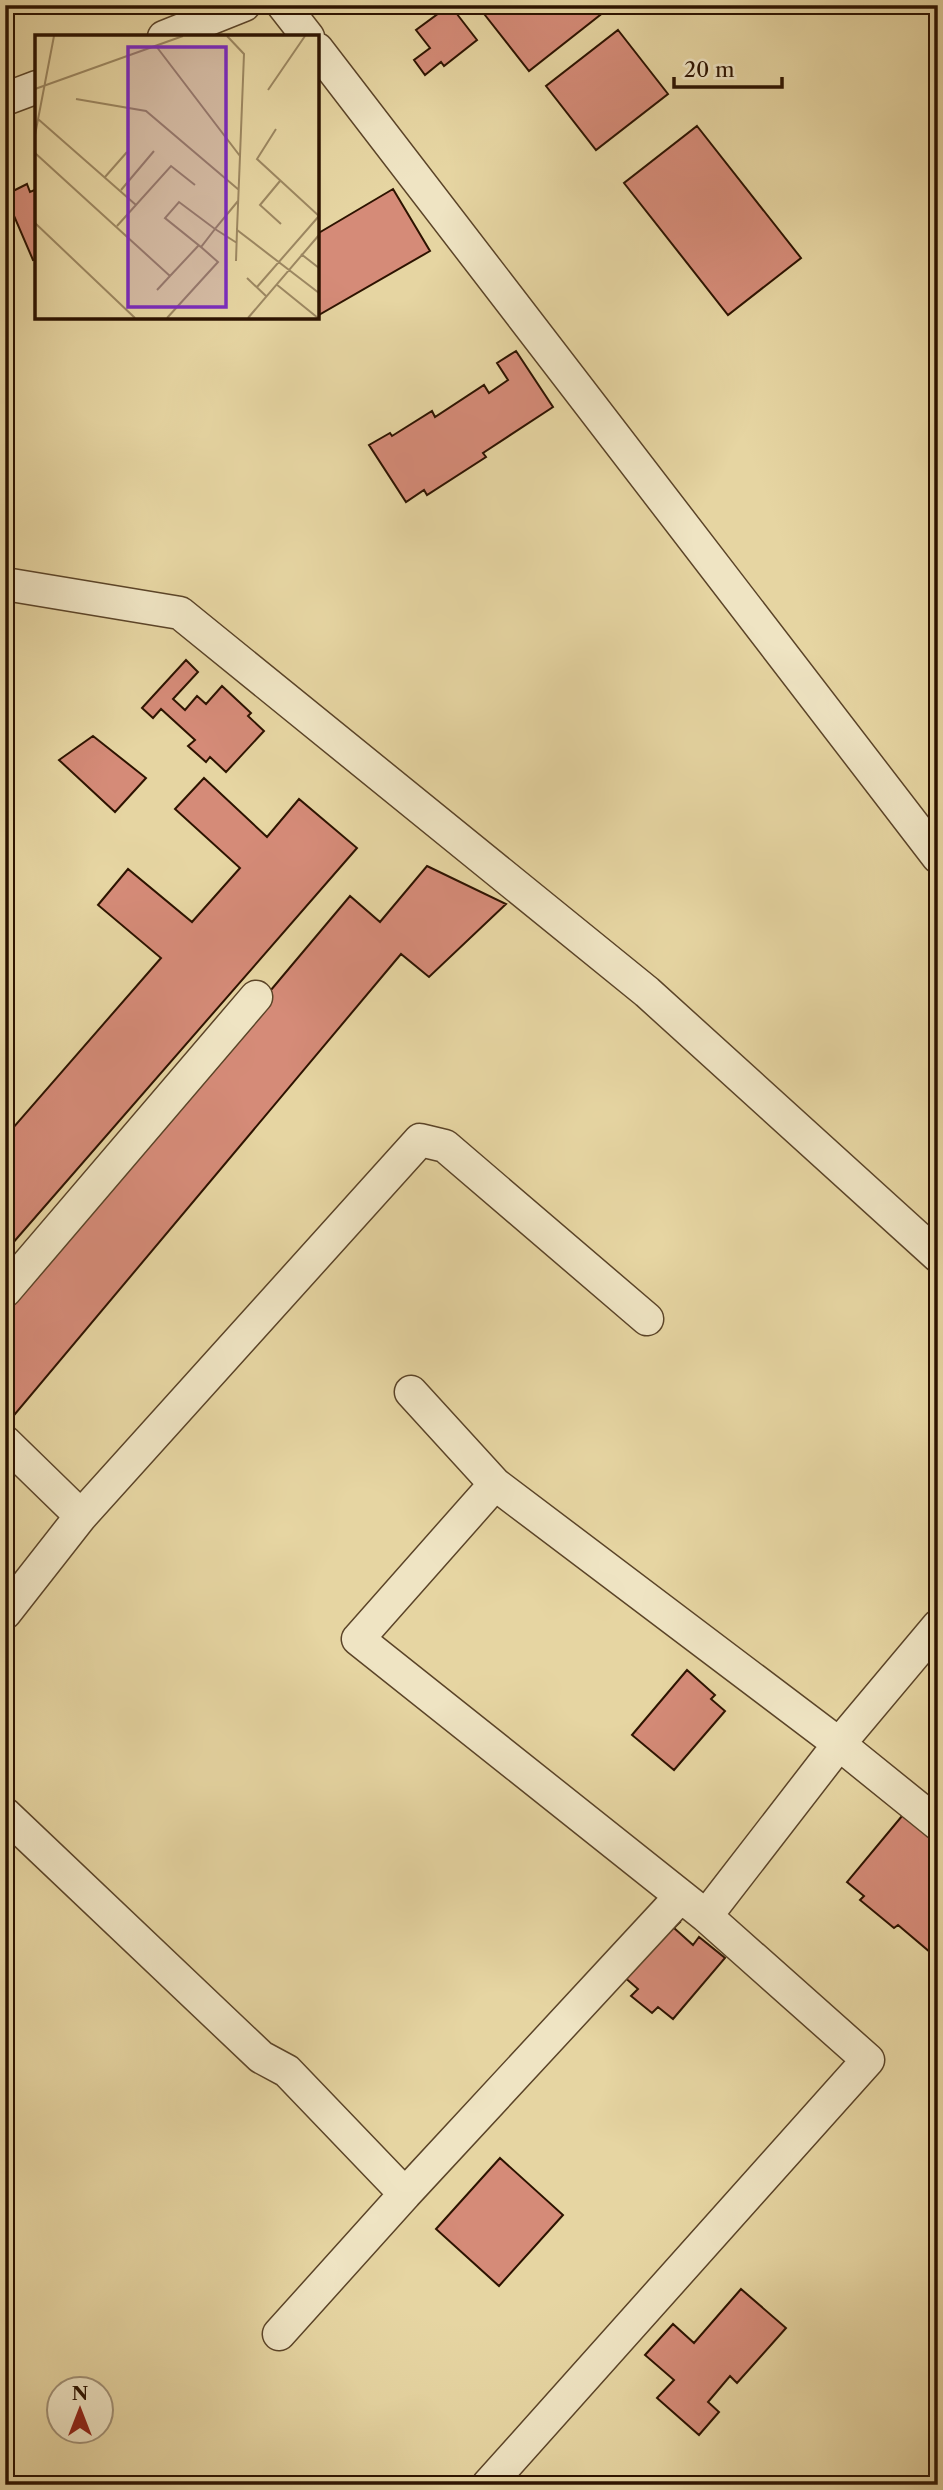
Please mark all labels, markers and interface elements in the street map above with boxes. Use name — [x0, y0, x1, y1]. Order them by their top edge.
inset map — [35, 35, 318, 318]
scale bar — [674, 46, 782, 90]
text: 20 m — [684, 57, 735, 82]
north arrow — [46, 2374, 116, 2444]
text: N — [72, 2382, 88, 2405]

